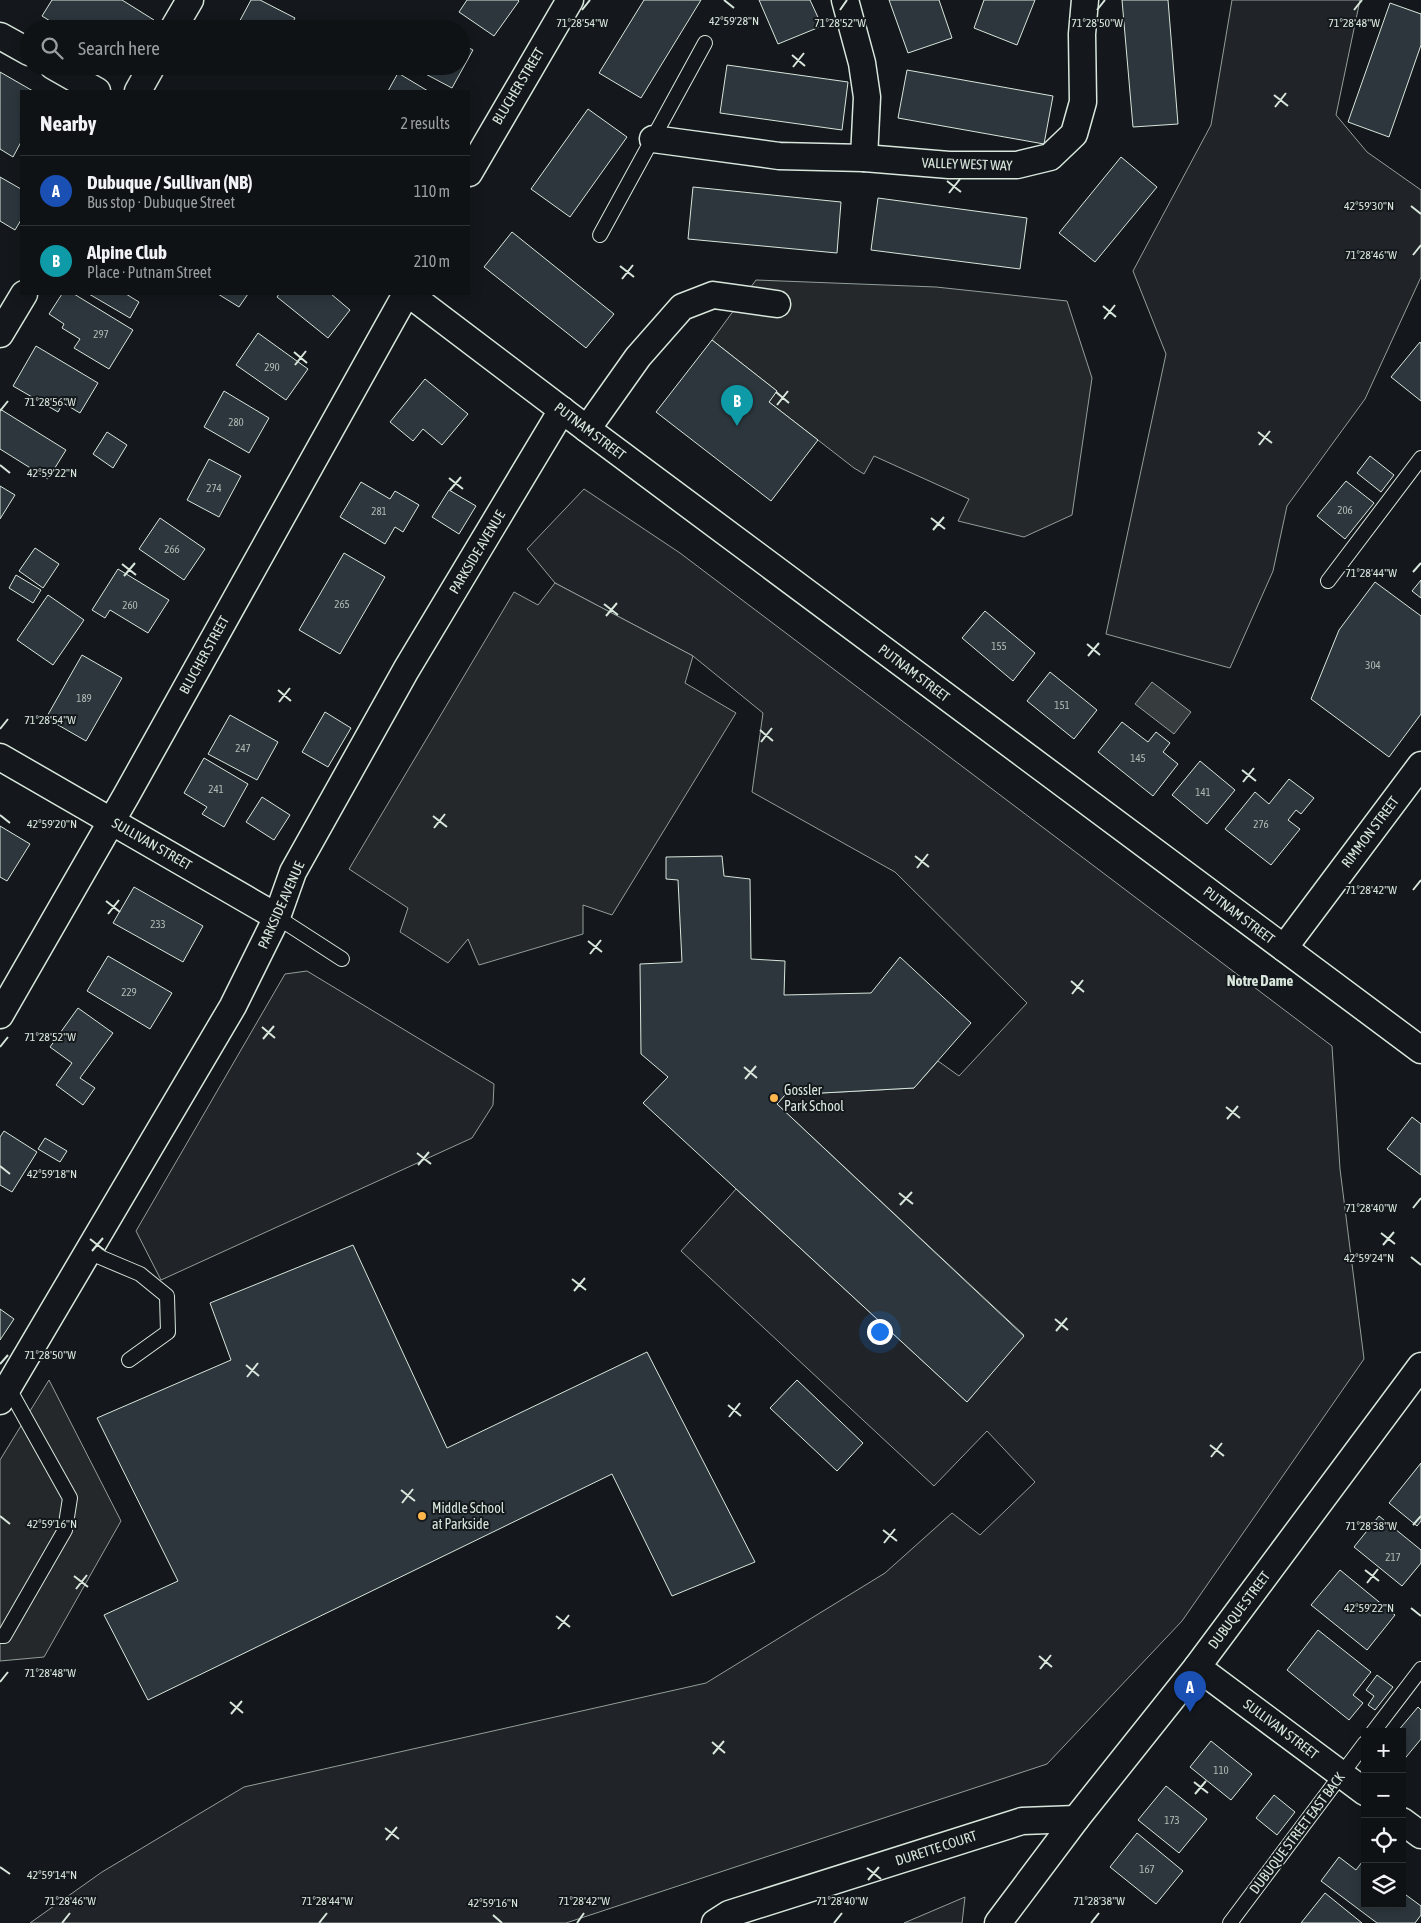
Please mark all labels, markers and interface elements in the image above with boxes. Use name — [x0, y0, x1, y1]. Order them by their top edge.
text: 42°59'28"N — [709, 14, 759, 28]
text: 71°28'54"W — [556, 16, 608, 30]
text: 71°28'52"W — [814, 16, 866, 30]
text: 71°28'50"W — [1071, 16, 1123, 30]
text: 71°28'48"W — [1328, 16, 1380, 30]
search box — [20, 20, 470, 75]
icon: search — [38, 34, 66, 62]
text: Search here — [78, 37, 160, 59]
street label: BLUCHER STREET — [489, 45, 547, 127]
text: Nearby — [40, 111, 96, 135]
text: 2 results — [400, 114, 450, 132]
street label: VALLEY WEST WAY — [921, 154, 1013, 174]
text: Dubuque / Sullivan (NB) — [87, 171, 253, 193]
text: A — [52, 182, 60, 200]
text: 110 m — [414, 182, 450, 200]
text: Bus stop · Dubuque Street — [87, 193, 235, 211]
text: 42°59'30"N — [1344, 199, 1394, 213]
text: Alpine Club — [87, 241, 167, 263]
text: 71°28'46"W — [1345, 248, 1397, 262]
text: B — [52, 252, 60, 270]
text: 210 m — [414, 252, 450, 270]
text: Place · Putnam Street — [87, 263, 212, 281]
house number: 297 — [93, 328, 109, 340]
house number: 290 — [264, 361, 280, 373]
pin: B — [721, 385, 753, 426]
text: 71°28'56"W — [24, 395, 76, 409]
street label: PUTNAM STREET — [551, 399, 629, 463]
house number: 280 — [228, 416, 244, 428]
text: 42°59'22"N — [27, 466, 77, 480]
house number: 274 — [206, 482, 222, 494]
house number: 206 — [1337, 504, 1353, 516]
house number: 281 — [371, 505, 387, 517]
street label: PARKSIDE AVENUE — [446, 508, 508, 596]
house number: 266 — [164, 543, 180, 555]
text: 71°28'44"W — [1345, 566, 1397, 580]
house number: 265 — [334, 598, 350, 610]
house number: 260 — [122, 599, 138, 611]
street label: BLUCHER STREET — [176, 613, 232, 697]
house number: 155 — [991, 640, 1007, 652]
street label: PUTNAM STREET — [875, 641, 953, 705]
house number: 304 — [1365, 659, 1381, 671]
house number: 189 — [76, 692, 92, 704]
house number: 151 — [1054, 699, 1070, 711]
text: 71°28'54"W — [24, 713, 76, 727]
house number: 247 — [235, 742, 251, 754]
house number: 145 — [1130, 752, 1146, 764]
house number: 241 — [208, 783, 224, 795]
house number: 141 — [1195, 786, 1211, 798]
street label: RIMMON STREET — [1338, 793, 1402, 871]
street label: SULLIVAN STREET — [109, 815, 195, 873]
text: 42°59'20"N — [27, 817, 77, 831]
house number: 276 — [1253, 818, 1269, 830]
street label: PARKSIDE AVENUE — [255, 859, 307, 951]
street label: PUTNAM STREET — [1200, 883, 1278, 947]
text: 71°28'42"W — [1345, 883, 1397, 897]
house number: 233 — [150, 918, 166, 930]
district label: Notre Dame — [1227, 972, 1293, 989]
house number: 229 — [121, 986, 137, 998]
text: 71°28'52"W — [24, 1030, 76, 1044]
place label: Gossler Park School — [784, 1082, 844, 1114]
marker: Gossler Park School — [768, 1092, 780, 1104]
text: 42°59'18"N — [27, 1167, 77, 1181]
text: 71°28'40"W — [1345, 1201, 1397, 1215]
text: 42°59'24"N — [1344, 1251, 1394, 1265]
your location — [867, 1319, 893, 1345]
text: 71°28'50"W — [24, 1348, 76, 1362]
place label: Middle School at Parkside — [432, 1500, 505, 1532]
marker: Middle School at Parkside — [416, 1510, 428, 1522]
text: 42°59'16"N — [27, 1517, 77, 1531]
text: 71°28'38"W — [1345, 1519, 1397, 1533]
house number: 217 — [1385, 1551, 1401, 1563]
street label: DUBUQUE STREET — [1205, 1568, 1273, 1652]
text: 42°59'22"N — [1344, 1601, 1394, 1615]
text: 71°28'48"W — [24, 1666, 76, 1680]
pin: A — [1174, 1671, 1206, 1712]
street label: SULLIVAN STREET — [1241, 1696, 1321, 1762]
map controls — [1361, 1728, 1406, 1908]
button: + — [1361, 1728, 1406, 1773]
house number: 110 — [1213, 1764, 1229, 1776]
street label: DUBUQUE STREET EAST BACK — [1246, 1769, 1348, 1897]
button: − — [1361, 1773, 1406, 1818]
house number: 173 — [1164, 1814, 1180, 1826]
button: locate — [1361, 1818, 1406, 1863]
street label: DURETTE COURT — [893, 1827, 979, 1869]
house number: 167 — [1139, 1863, 1155, 1875]
button: layers — [1361, 1863, 1406, 1908]
text: 42°59'14"N — [27, 1868, 77, 1882]
text: 71°28'46"W — [44, 1894, 96, 1908]
text: 71°28'44"W — [301, 1894, 353, 1908]
text: 71°28'42"W — [558, 1894, 610, 1908]
text: 71°28'40"W — [816, 1894, 868, 1908]
text: 71°28'38"W — [1073, 1894, 1125, 1908]
text: 42°59'16"N — [468, 1896, 518, 1910]

